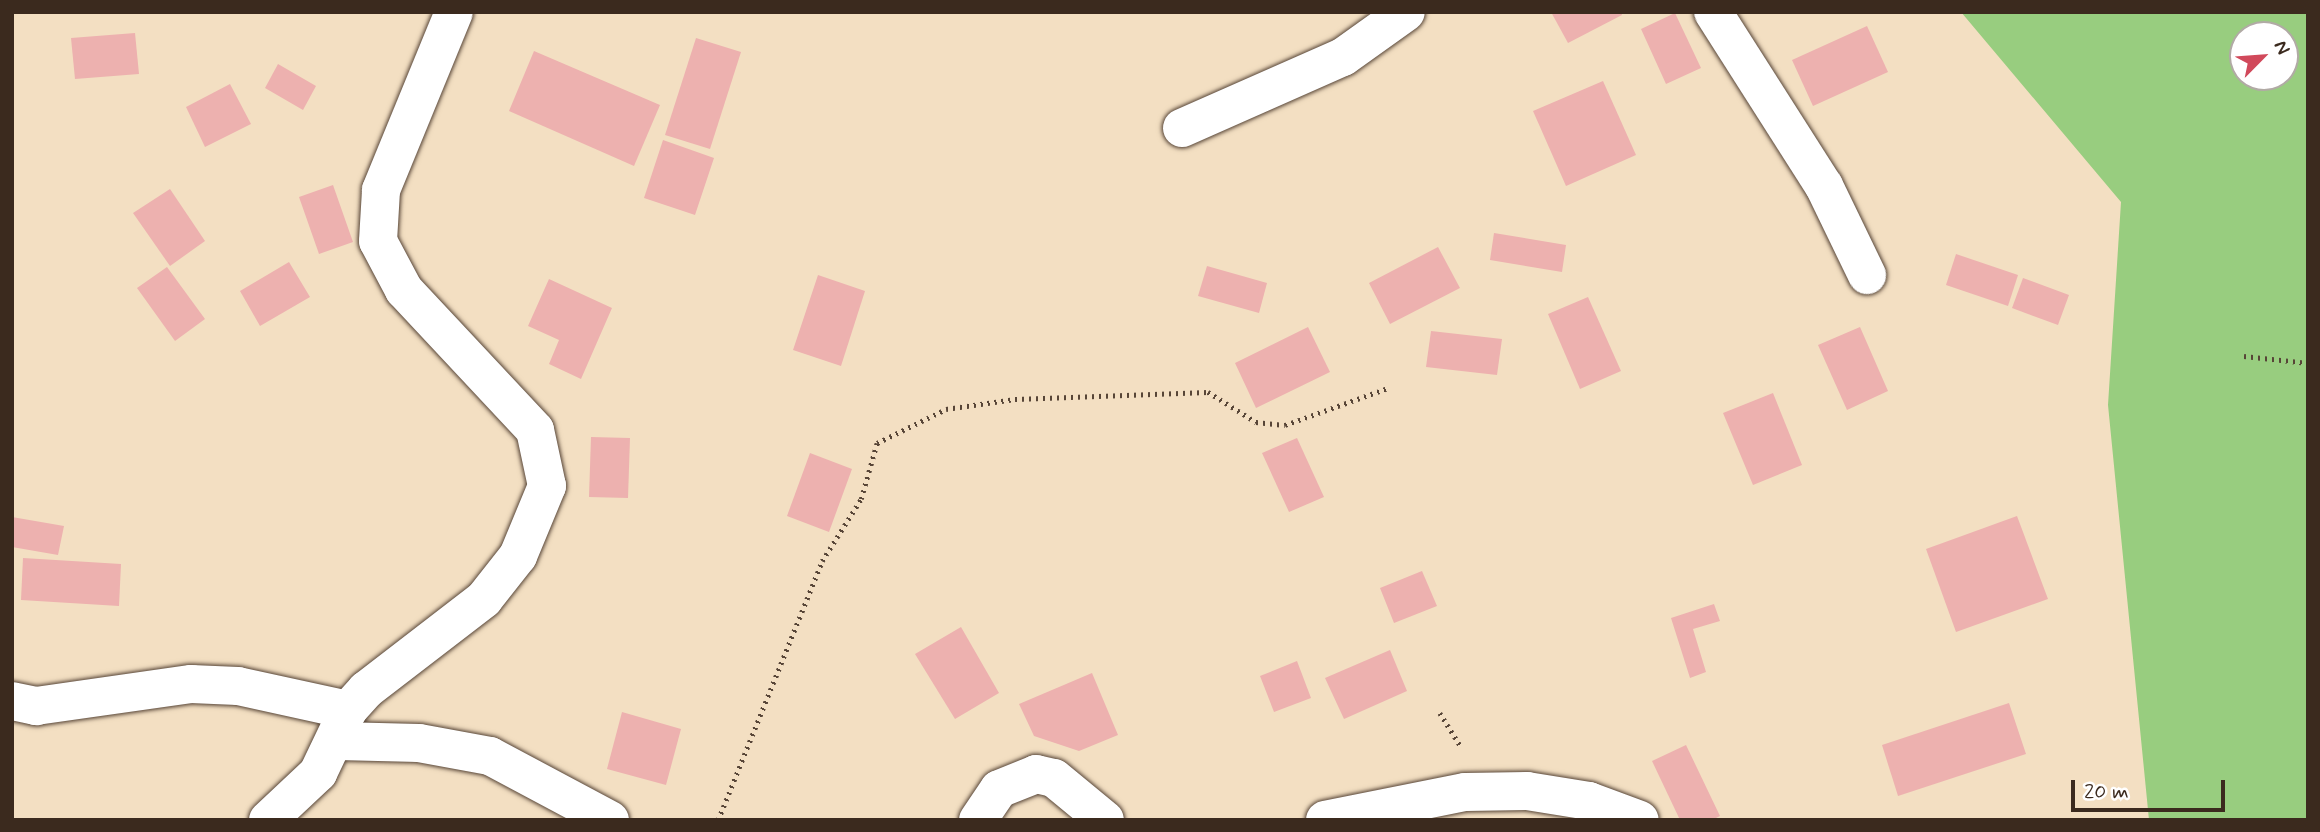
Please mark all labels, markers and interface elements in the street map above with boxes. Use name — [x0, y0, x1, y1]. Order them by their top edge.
north arrow — [2229, 21, 2299, 91]
text: N — [2268, 37, 2296, 59]
scale bar — [2075, 766, 2229, 810]
text: 20 m — [2084, 778, 2129, 806]

